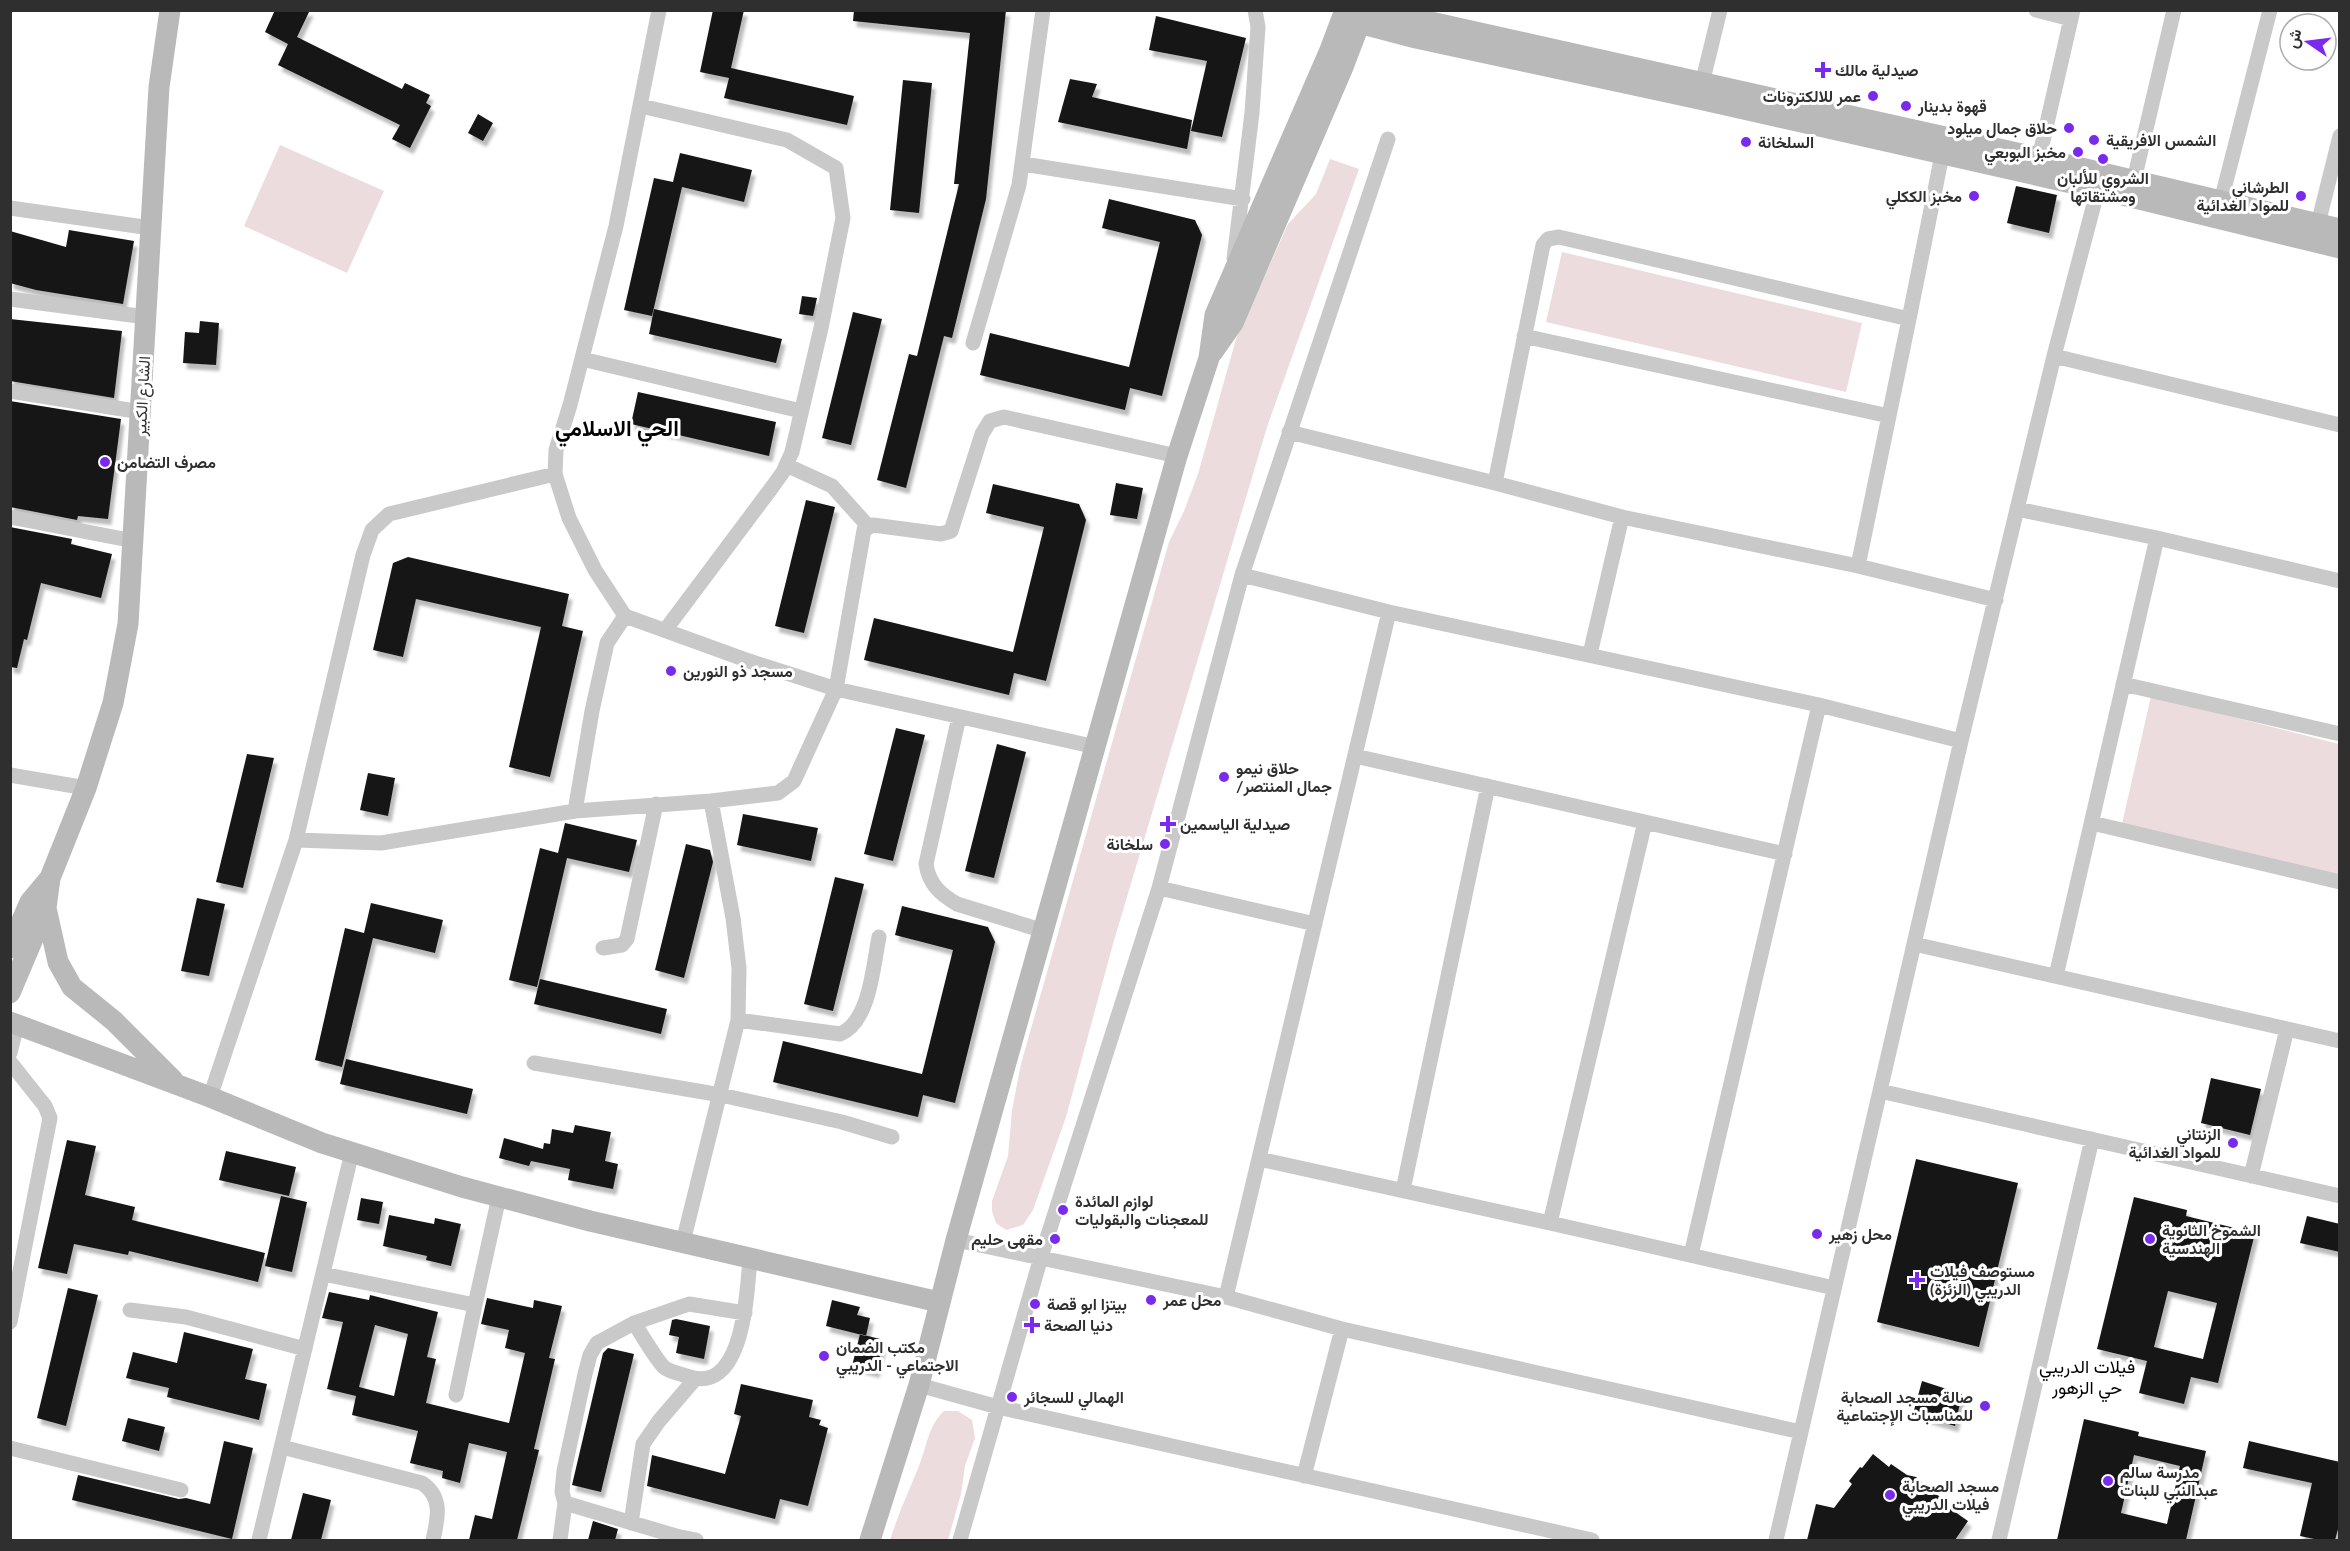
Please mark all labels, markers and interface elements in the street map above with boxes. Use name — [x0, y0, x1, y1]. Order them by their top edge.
north arrow — [2278, 12, 2338, 72]
text: ش — [2281, 27, 2305, 50]
place label: صيدلية مالك — [1835, 60, 1919, 80]
marker: صيدلية مالك — [1816, 63, 1830, 77]
place label: عمر للالكترونات — [1763, 86, 1861, 107]
marker: عمر للالكترونات — [1866, 89, 1880, 103]
place label: قهوة بدينار — [1917, 96, 1987, 117]
marker: قهوة بدينار — [1899, 99, 1913, 113]
place label: حلاق جمال ميلود — [1947, 118, 2057, 139]
marker: حلاق جمال ميلود — [2062, 121, 2076, 135]
place label: الشمس الافريقية — [2106, 130, 2216, 151]
place label: السلخانة — [1758, 132, 1814, 151]
marker: الشمس الافريقية — [2087, 133, 2101, 147]
marker: السلخانة — [1739, 135, 1753, 149]
place label: مخبز البوبعي — [1984, 142, 2066, 166]
marker: مخبز البوبعي — [2071, 145, 2085, 159]
marker: الشروي للألبان ومشتقاتها — [2096, 152, 2110, 166]
place label: الشروي للألبان ومشتقاتها — [2057, 168, 2149, 207]
place label: الطرشاني للمواد الغدائية — [2196, 177, 2289, 216]
place label: مخبز الككلي — [1886, 186, 1962, 210]
marker: مخبز الككلي — [1967, 189, 1981, 203]
marker: الطرشاني للمواد الغدائية — [2294, 189, 2308, 203]
street label: الشارع الكبير — [130, 356, 156, 438]
district label: الحي الاسلامي — [555, 414, 679, 447]
place label: مصرف التضامن — [117, 452, 216, 473]
marker: مصرف التضامن — [98, 455, 112, 469]
place label: مسجد ذو النورين — [683, 661, 793, 682]
marker: مسجد ذو النورين — [664, 664, 678, 678]
place label: حلاق نيمو /جمال المنتصر — [1236, 758, 1332, 797]
marker: حلاق نيمو /جمال المنتصر — [1217, 770, 1231, 784]
place label: صيدلية الياسمين — [1180, 814, 1290, 834]
marker: صيدلية الياسمين — [1161, 817, 1175, 831]
place label: سلخانة — [1107, 834, 1153, 853]
marker: سلخانة — [1158, 837, 1172, 851]
place label: الزنتاني للمواد الغدائية — [2128, 1124, 2221, 1163]
marker: الزنتاني للمواد الغدائية — [2226, 1136, 2240, 1150]
place label: لوازم المائدة للمعجنات والبقوليات — [1075, 1191, 1209, 1230]
marker: لوازم المائدة للمعجنات والبقوليات — [1056, 1203, 1070, 1217]
place label: الشموخ الثانوية الهندسية — [2162, 1220, 2261, 1259]
place label: محل زهير — [1828, 1224, 1892, 1245]
marker: محل زهير — [1810, 1227, 1824, 1241]
place label: مقهى حليم — [971, 1229, 1043, 1250]
marker: مقهى حليم — [1048, 1232, 1062, 1246]
marker: الشموخ الثانوية الهندسية — [2143, 1232, 2157, 1246]
place label: مستوصف فيلات الدريبي (الزئزة) — [1930, 1261, 2035, 1303]
marker: مستوصف فيلات الدريبي (الزئزة) — [1908, 1271, 1926, 1289]
place label: محل عمر — [1162, 1290, 1222, 1311]
marker: محل عمر — [1144, 1293, 1158, 1307]
place label: بيتزا ابو قصة — [1047, 1294, 1127, 1315]
marker: بيتزا ابو قصة — [1028, 1297, 1042, 1311]
place label: دنيا الصحة — [1044, 1315, 1113, 1335]
marker: دنيا الصحة — [1025, 1318, 1039, 1332]
place label: مكتب الضمان الاجتماعي - الدريبي — [836, 1337, 959, 1379]
marker: مكتب الضمان الاجتماعي - الدريبي — [817, 1349, 831, 1363]
district label: فيلات الدريبي حي الزهور — [2039, 1355, 2135, 1403]
place label: الهمالي للسجائر — [1023, 1387, 1124, 1411]
place label: صالة مسجد الصحابة للمناسبات الإجتماعية — [1837, 1387, 1973, 1426]
marker: الهمالي للسجائر — [1005, 1390, 1019, 1404]
marker: صالة مسجد الصحابة للمناسبات الإجتماعية — [1978, 1399, 1992, 1413]
place label: مدرسة سالم عبدالنبي للبنات — [2120, 1462, 2218, 1504]
marker: مدرسة سالم عبدالنبي للبنات — [2101, 1474, 2115, 1488]
place label: مسجد الصحابة فيلات الدريبي — [1902, 1476, 1999, 1518]
marker: مسجد الصحابة فيلات الدريبي — [1883, 1488, 1897, 1502]

